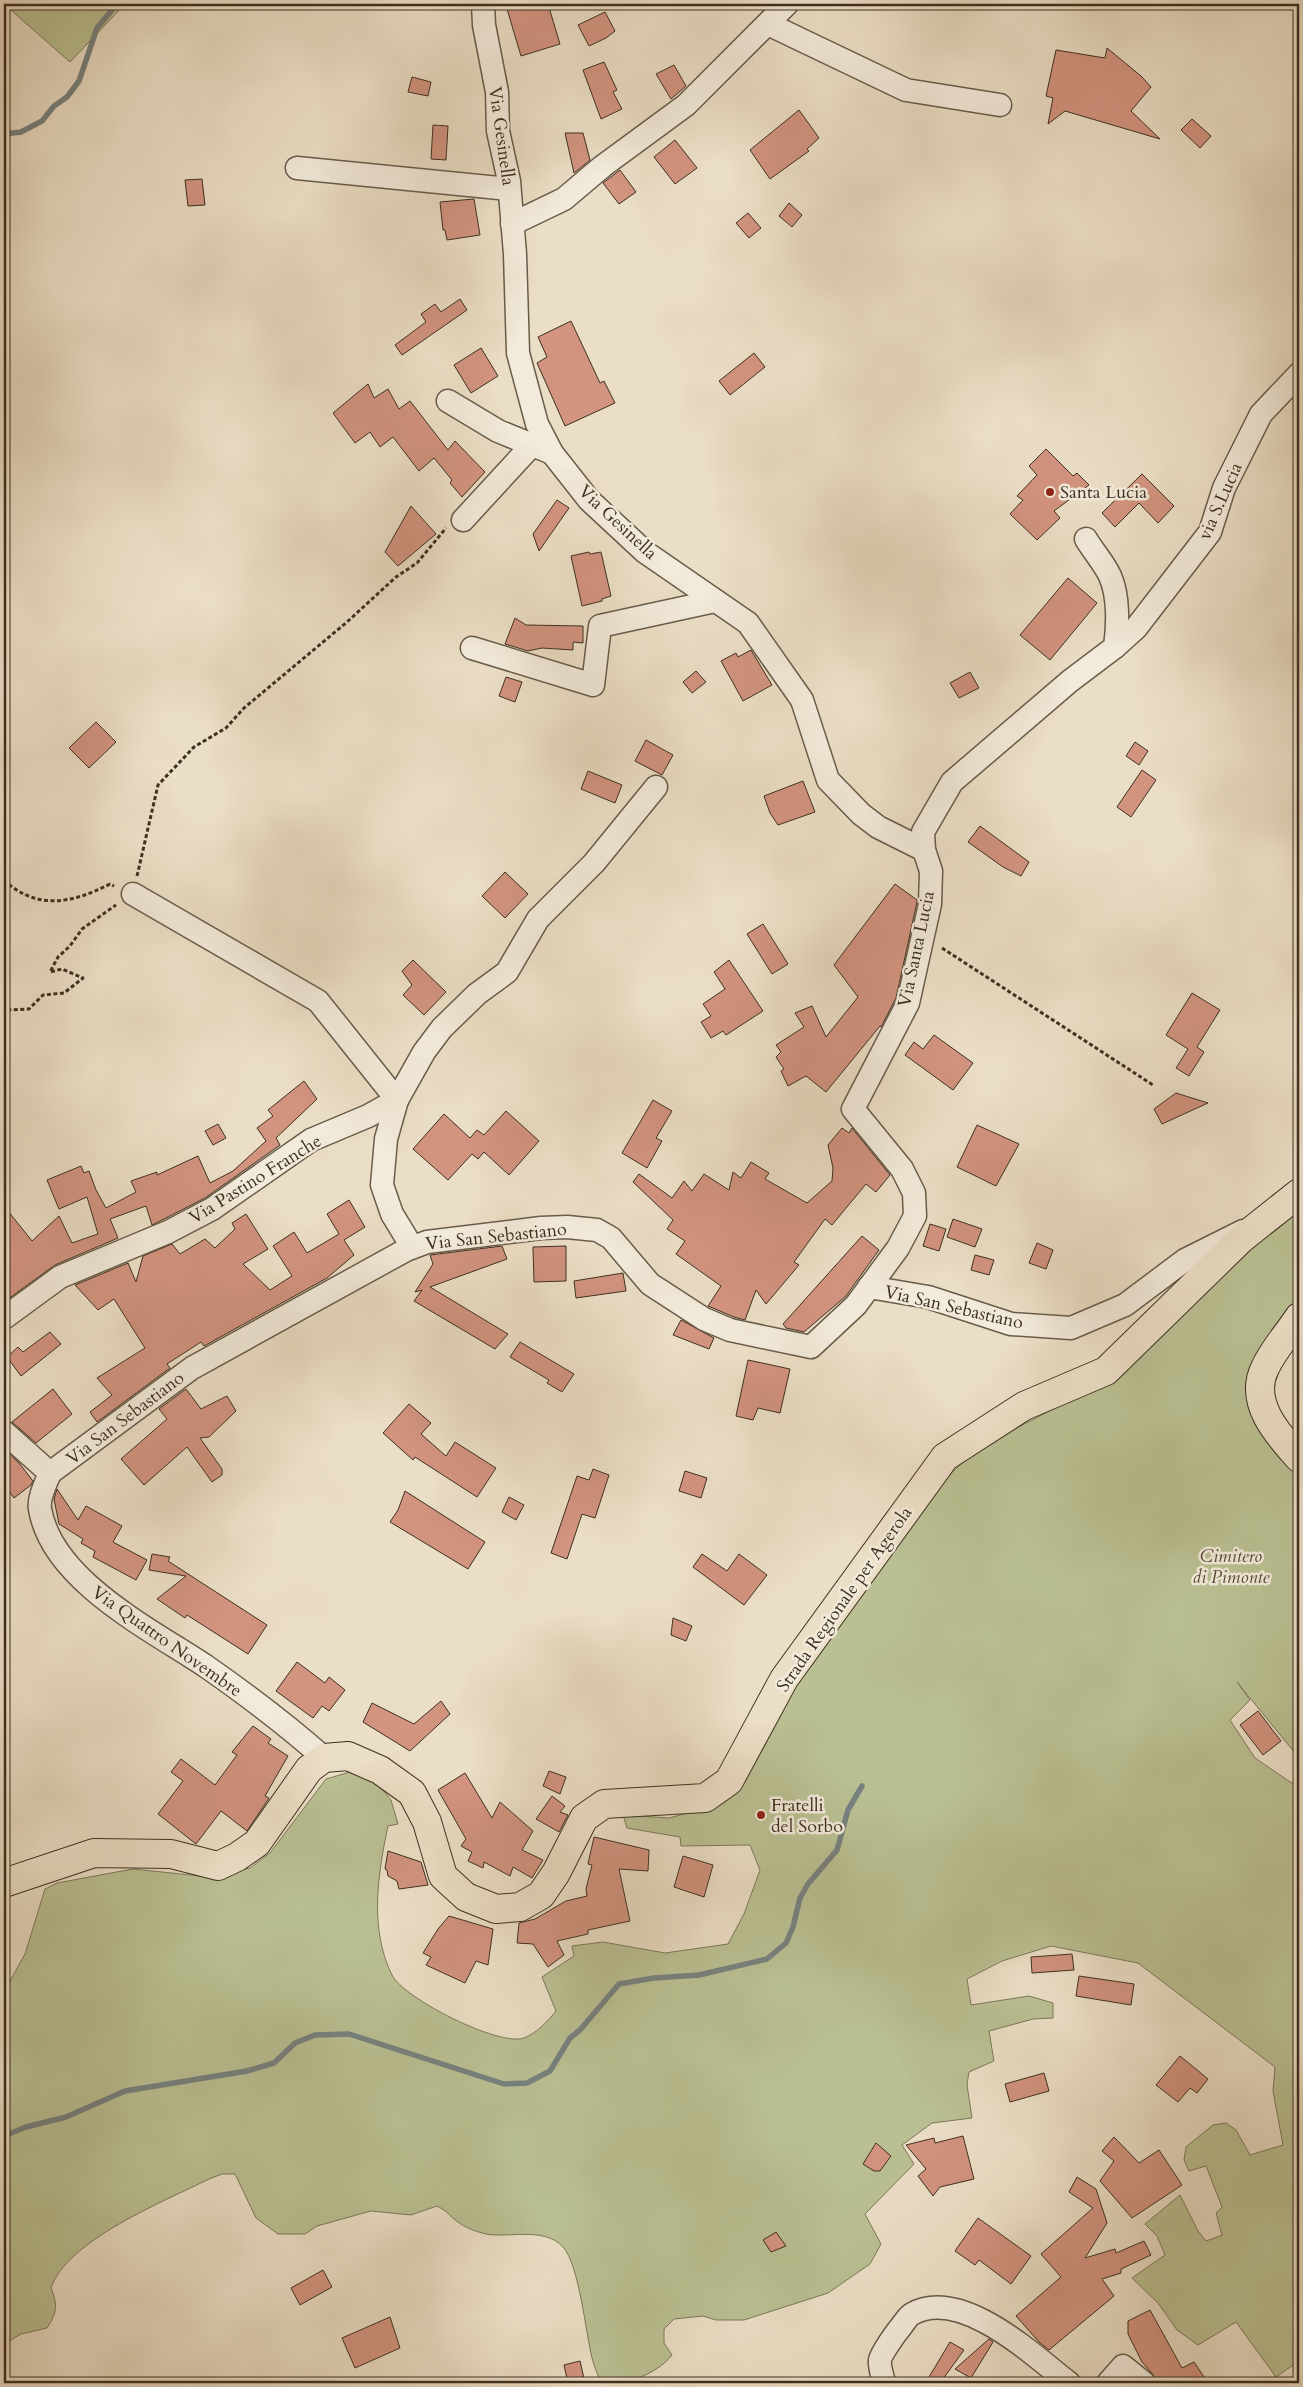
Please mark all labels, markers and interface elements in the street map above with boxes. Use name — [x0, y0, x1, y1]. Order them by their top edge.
street label: Via Gesinella — [482, 85, 521, 187]
street label: via S.Lucia — [1192, 458, 1249, 544]
street label: Via Gesinella — [573, 479, 663, 566]
place label: Santa Lucia — [1060, 480, 1147, 505]
marker: Santa Lucia — [1044, 486, 1056, 498]
street label: Via Santa Lucia — [892, 889, 941, 1009]
street label: Via Pastino Franche — [184, 1129, 326, 1230]
street label: Via San Sebastiano — [424, 1217, 568, 1256]
street label: Via San Sebastiano — [882, 1279, 1026, 1336]
street label: Via San Sebastiano — [61, 1366, 190, 1471]
street label: Strada Regionale per Agerola — [771, 1501, 918, 1697]
park label: Cimitero di Pimonte — [1193, 1544, 1271, 1590]
street label: Via Quattro Novembre — [86, 1580, 247, 1703]
place label: Fratelli del Sorbo — [771, 1793, 843, 1839]
marker: Fratelli del Sorbo — [755, 1809, 767, 1821]

